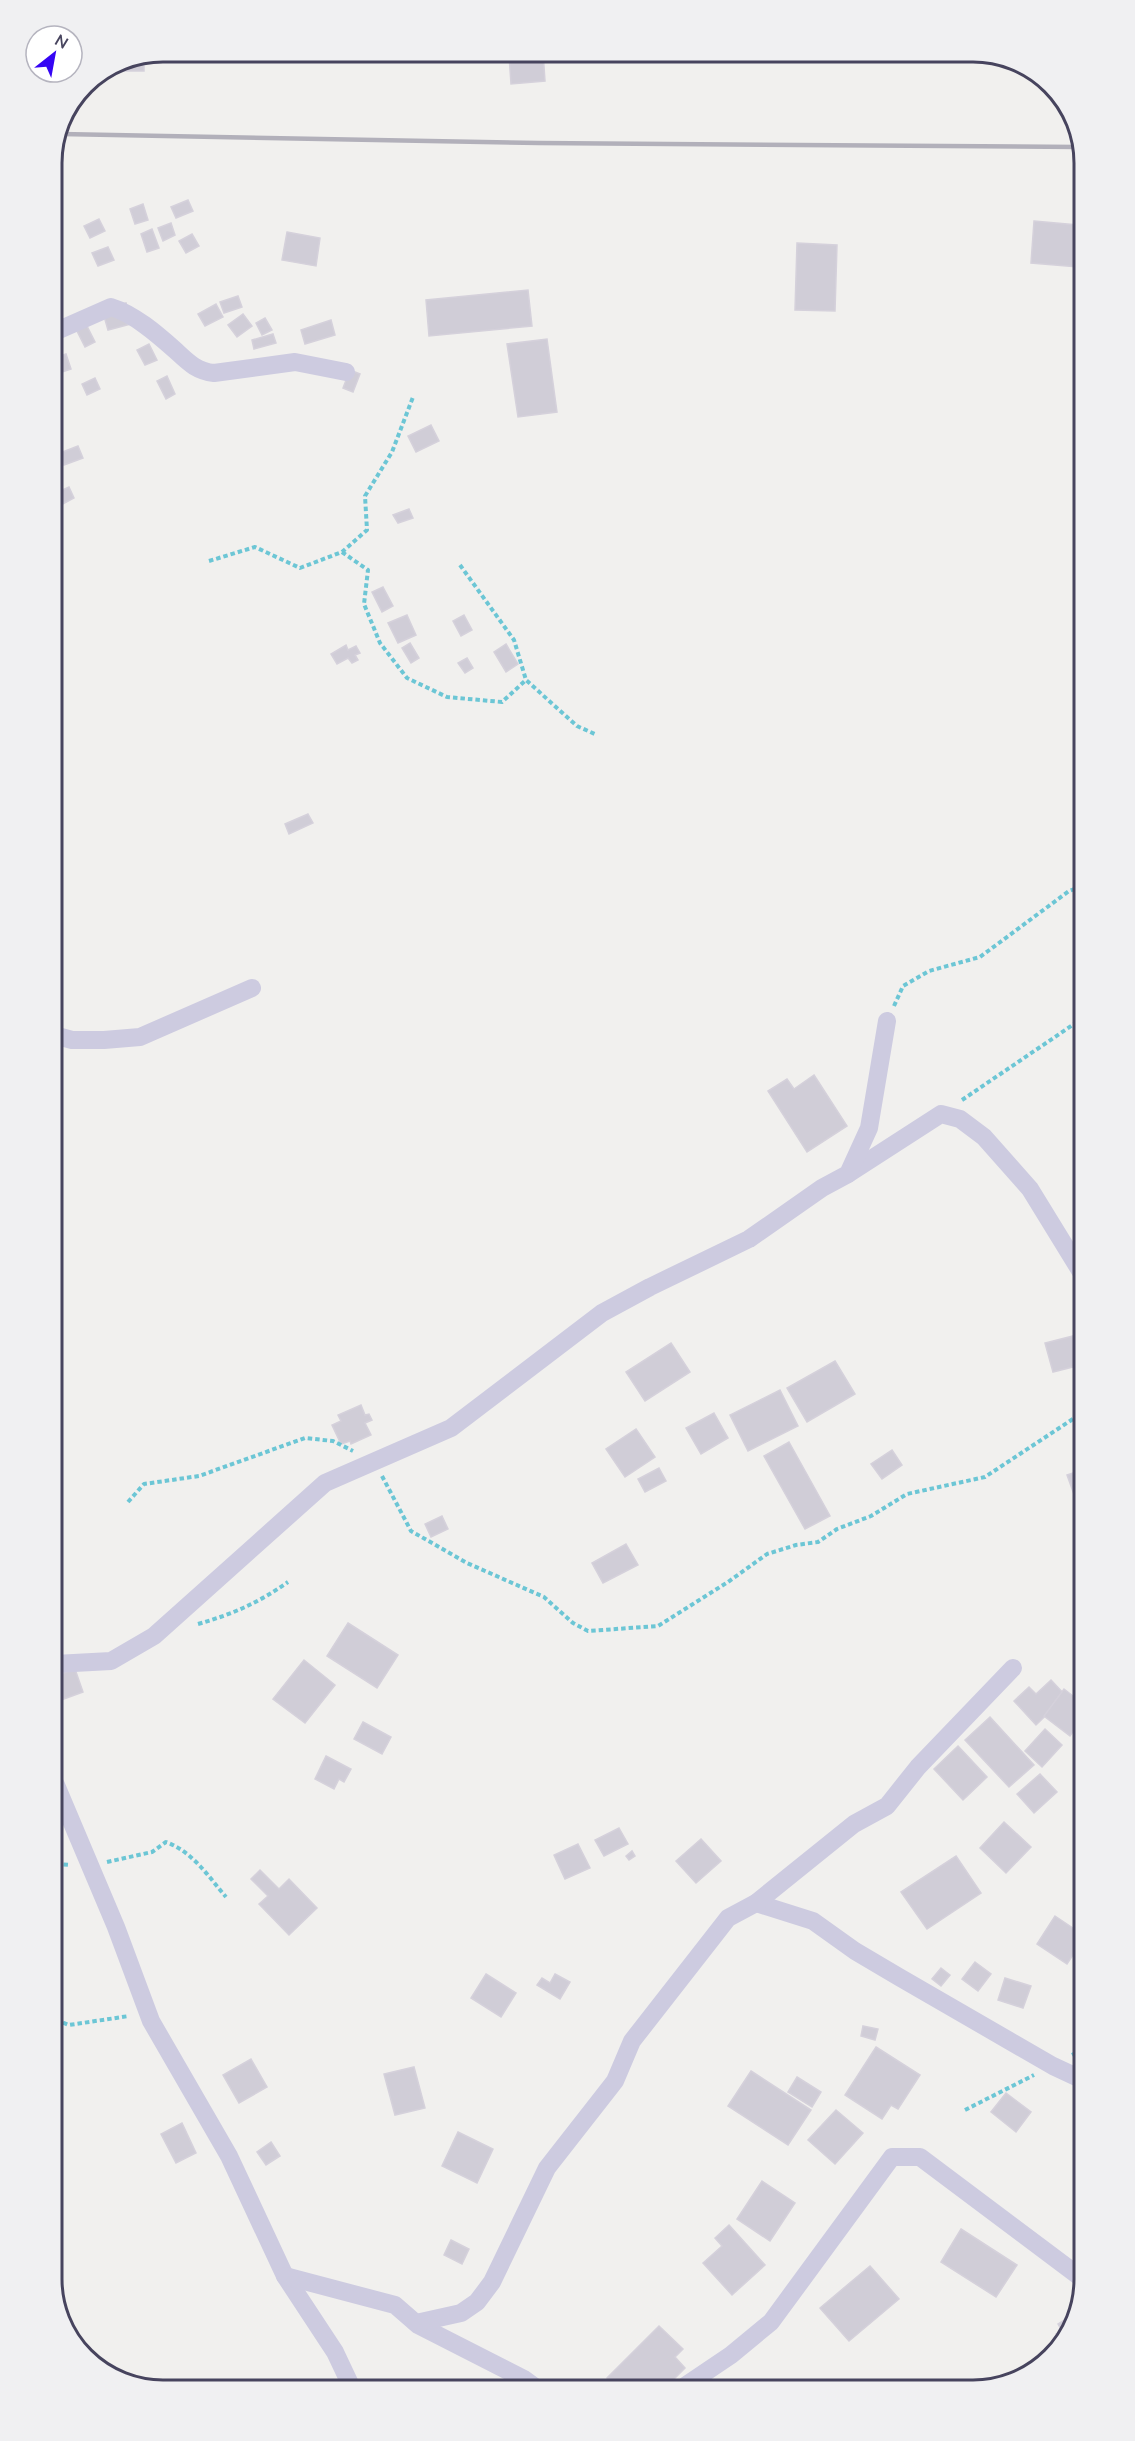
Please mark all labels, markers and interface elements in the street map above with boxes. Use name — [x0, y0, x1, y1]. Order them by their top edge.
north arrow — [24, 24, 84, 84]
text: N — [51, 29, 72, 53]

